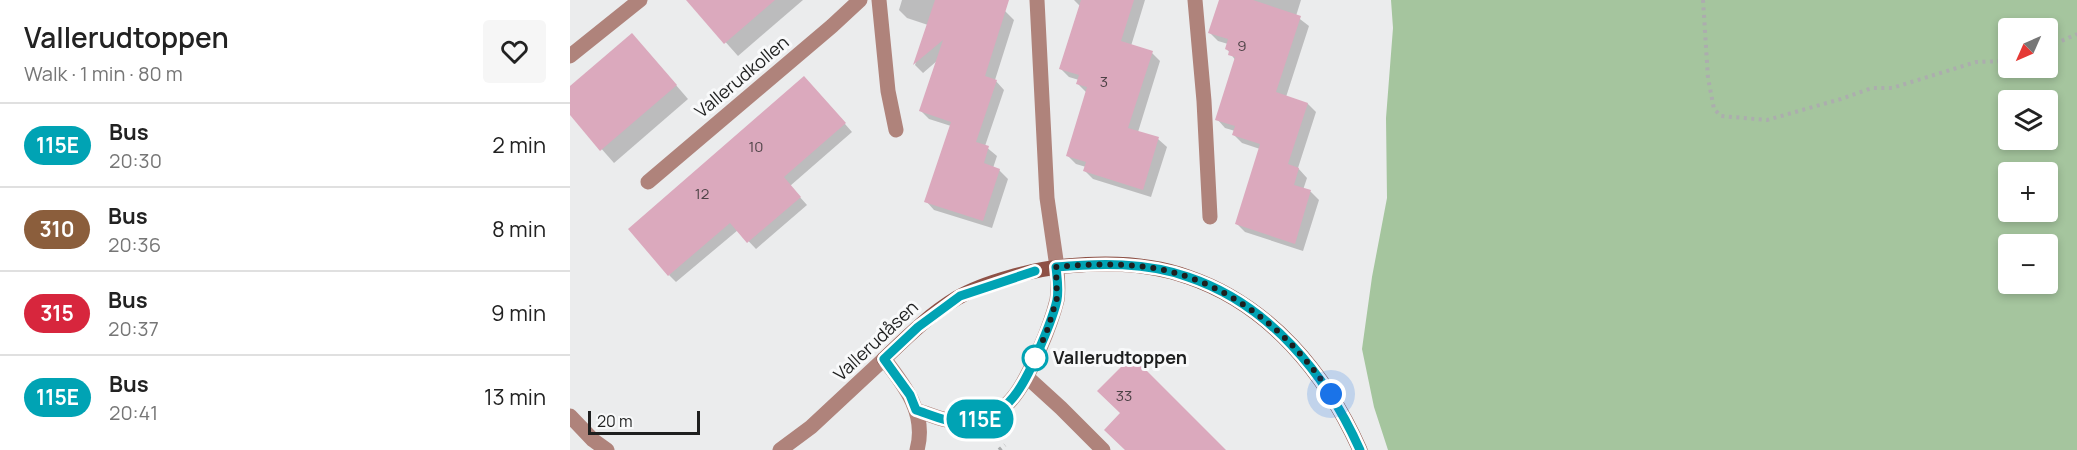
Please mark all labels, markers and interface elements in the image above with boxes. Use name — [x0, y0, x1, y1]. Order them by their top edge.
text: Vallerudtoppen — [24, 18, 229, 56]
north arrow — [1998, 18, 2058, 78]
map controls — [1998, 18, 2058, 294]
button: heart — [483, 20, 546, 83]
street label: Vallerudkollen — [689, 30, 793, 123]
house number: 9 — [1237, 35, 1247, 56]
text: Walk · 1 min · 80 m — [24, 60, 183, 87]
house number: 3 — [1100, 71, 1108, 92]
button: layers — [1998, 90, 2058, 150]
text: Bus — [109, 117, 149, 147]
text: 2 min — [492, 130, 546, 160]
text: 115E — [36, 131, 79, 159]
house number: 10 — [749, 136, 764, 157]
text: 20:30 — [109, 147, 162, 174]
button: + — [1998, 162, 2058, 222]
house number: 12 — [695, 183, 709, 204]
text: Bus — [108, 201, 148, 231]
text: 8 min — [492, 214, 546, 244]
text: 310 — [39, 215, 75, 243]
text: 20:36 — [108, 231, 161, 258]
button: − — [1998, 234, 2058, 294]
text: Bus — [108, 285, 148, 315]
street label: Vallerudåsen — [828, 295, 923, 386]
text: 9 min — [491, 298, 546, 328]
text: 315 — [40, 299, 74, 327]
text: 20:37 — [108, 315, 159, 342]
marker: Vallerudtoppen — [1022, 345, 1048, 371]
place label: Vallerudtoppen — [1053, 345, 1187, 369]
text: Bus — [109, 369, 149, 399]
your location — [1316, 379, 1346, 409]
text: 13 min — [484, 382, 546, 412]
text: 115E — [36, 383, 79, 411]
house number: 33 — [1116, 385, 1132, 406]
text: 20:41 — [109, 399, 158, 426]
line badge: 115E — [938, 400, 1022, 438]
text: 115E — [959, 405, 1002, 433]
scale bar — [588, 408, 700, 436]
text: 20 m — [597, 410, 633, 432]

